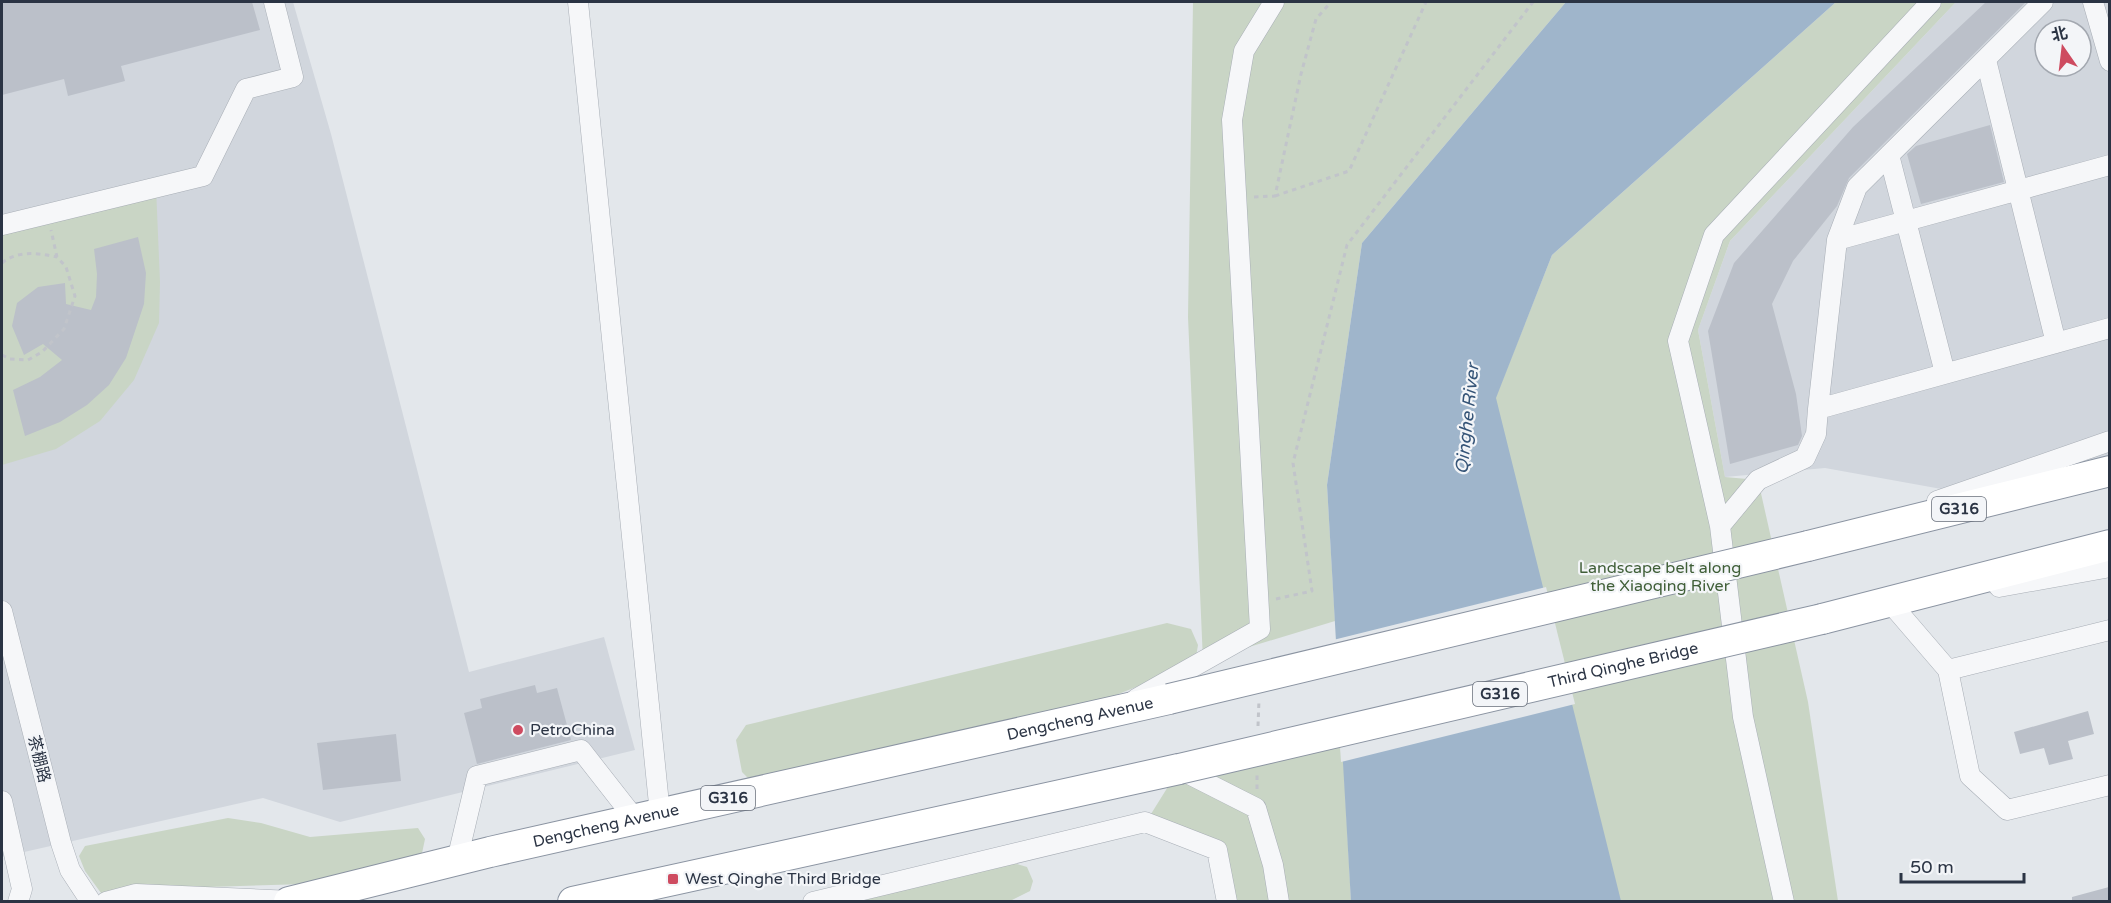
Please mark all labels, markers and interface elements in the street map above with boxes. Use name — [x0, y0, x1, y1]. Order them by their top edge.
north arrow — [2033, 18, 2093, 78]
text: 北 — [2049, 23, 2070, 46]
water label: Qinghe River — [1450, 361, 1484, 475]
road number: G316 — [1932, 497, 1986, 521]
park label: Landscape belt along the Xiaoqing River — [1579, 558, 1741, 596]
street label: Third Qinghe Bridge — [1546, 638, 1700, 693]
road number: G316 — [1473, 682, 1527, 706]
street label: Dengcheng Avenue — [1005, 693, 1155, 745]
place label: PetroChina — [530, 720, 615, 740]
marker: PetroChina — [511, 723, 525, 737]
street label: 茶棚路 — [23, 733, 55, 785]
road number: G316 — [701, 786, 755, 810]
street label: Dengcheng Avenue — [531, 800, 681, 852]
scale bar — [1901, 846, 2024, 884]
text: 50 m — [1910, 856, 1954, 878]
place label: West Qinghe Third Bridge — [685, 869, 881, 889]
marker: West Qinghe Third Bridge — [666, 872, 680, 886]

